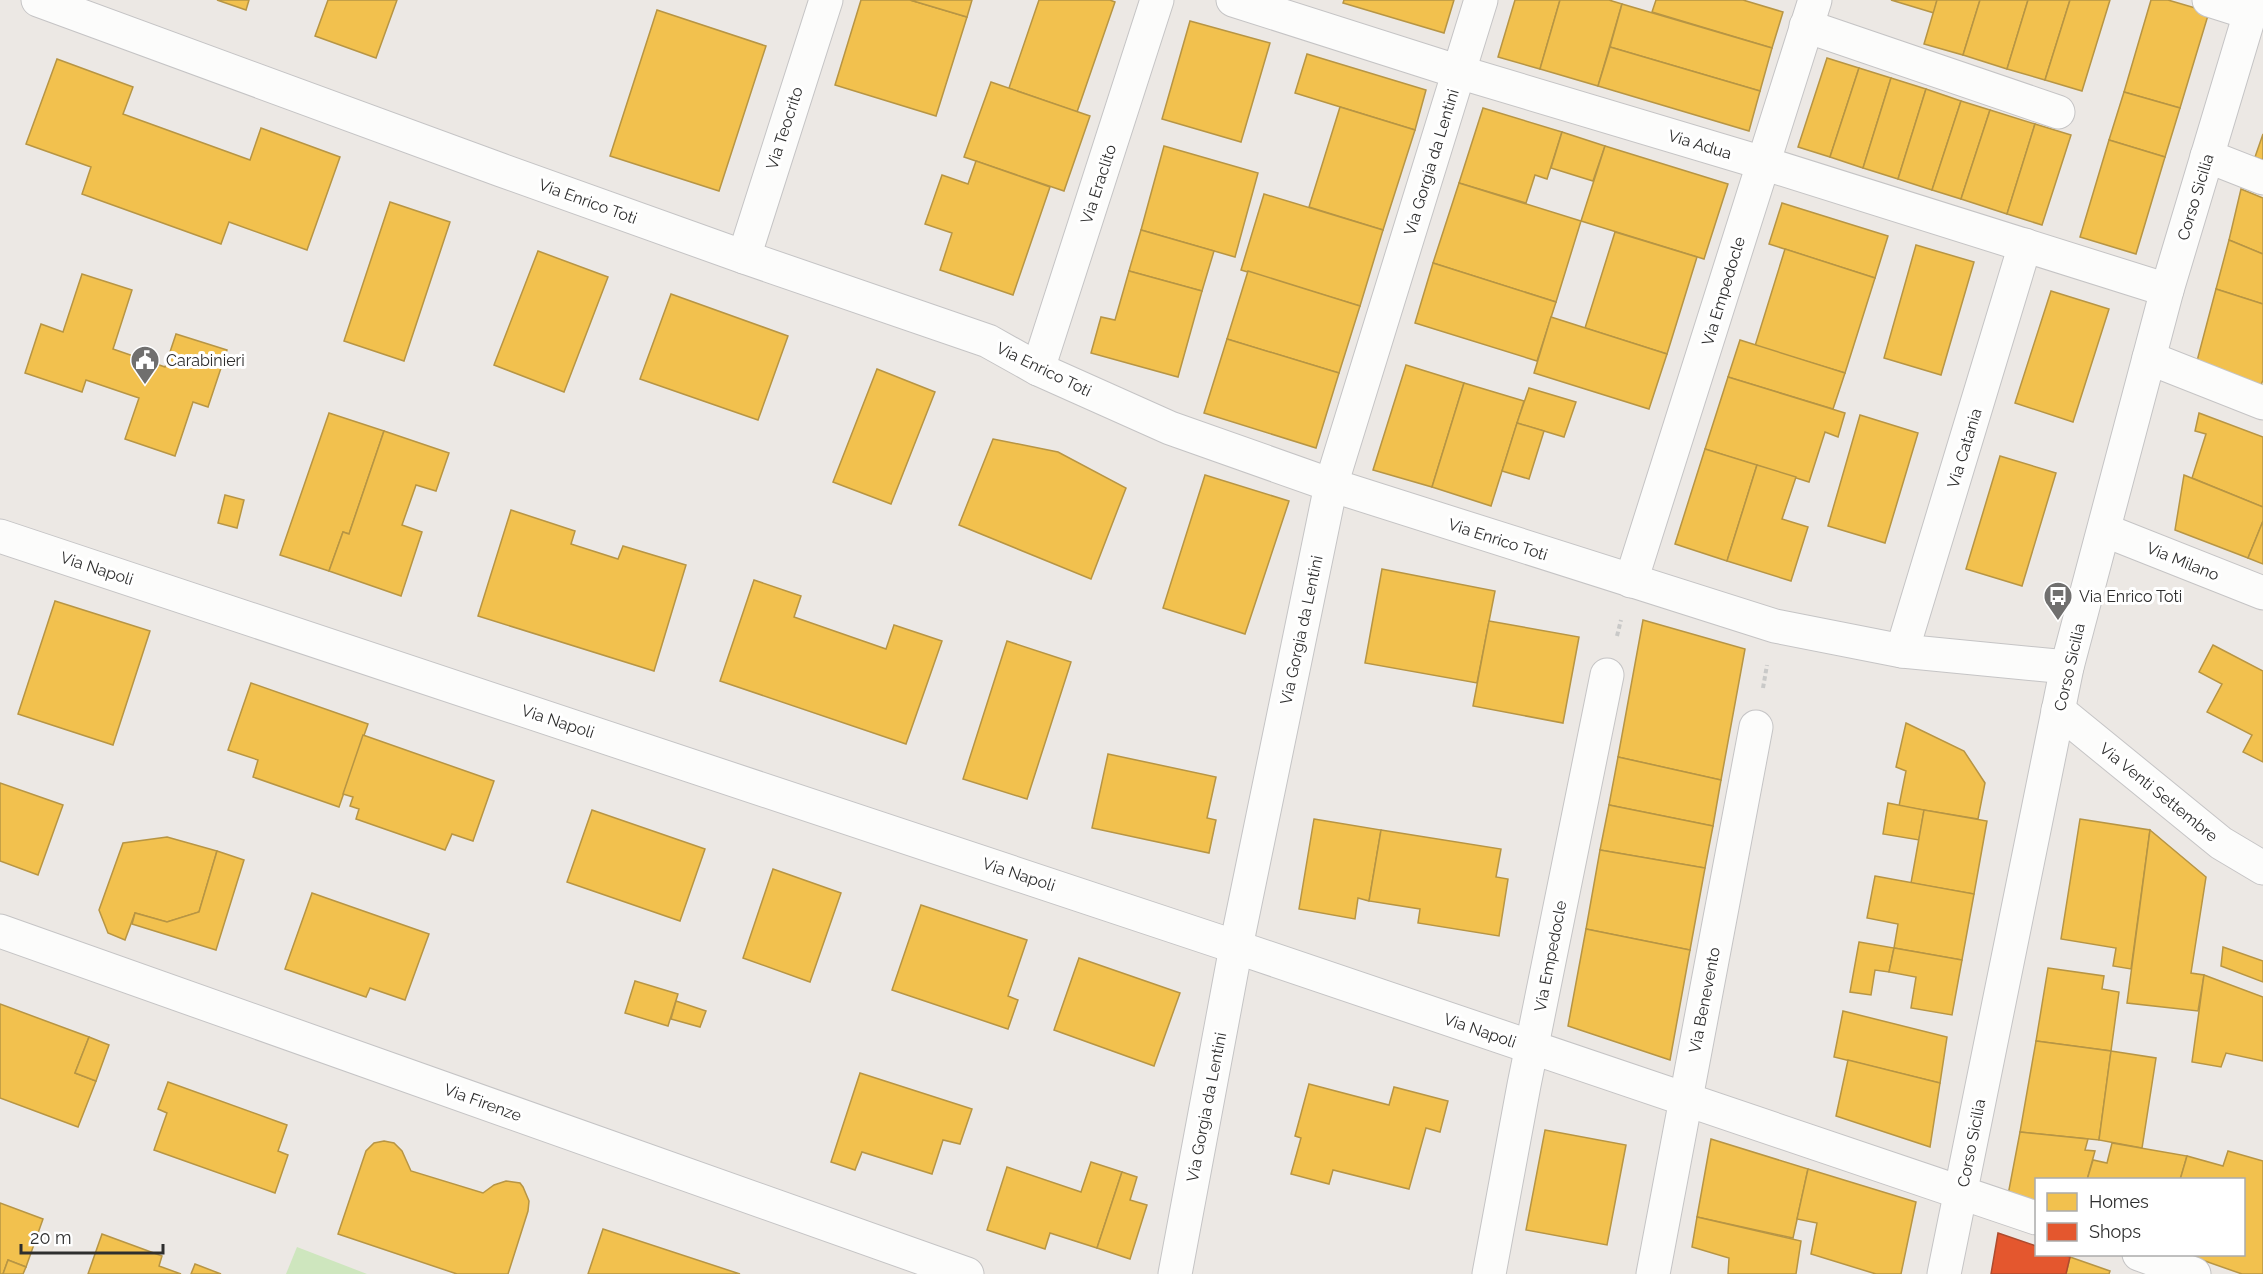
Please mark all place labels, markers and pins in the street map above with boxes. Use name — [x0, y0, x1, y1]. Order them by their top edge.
public building icon: Carabinieri — [129, 344, 161, 386]
place label: Carabinieri — [166, 351, 245, 370]
bus stop icon: Via Enrico Toti — [2042, 580, 2074, 622]
place label: Via Enrico Toti — [2079, 587, 2182, 606]

